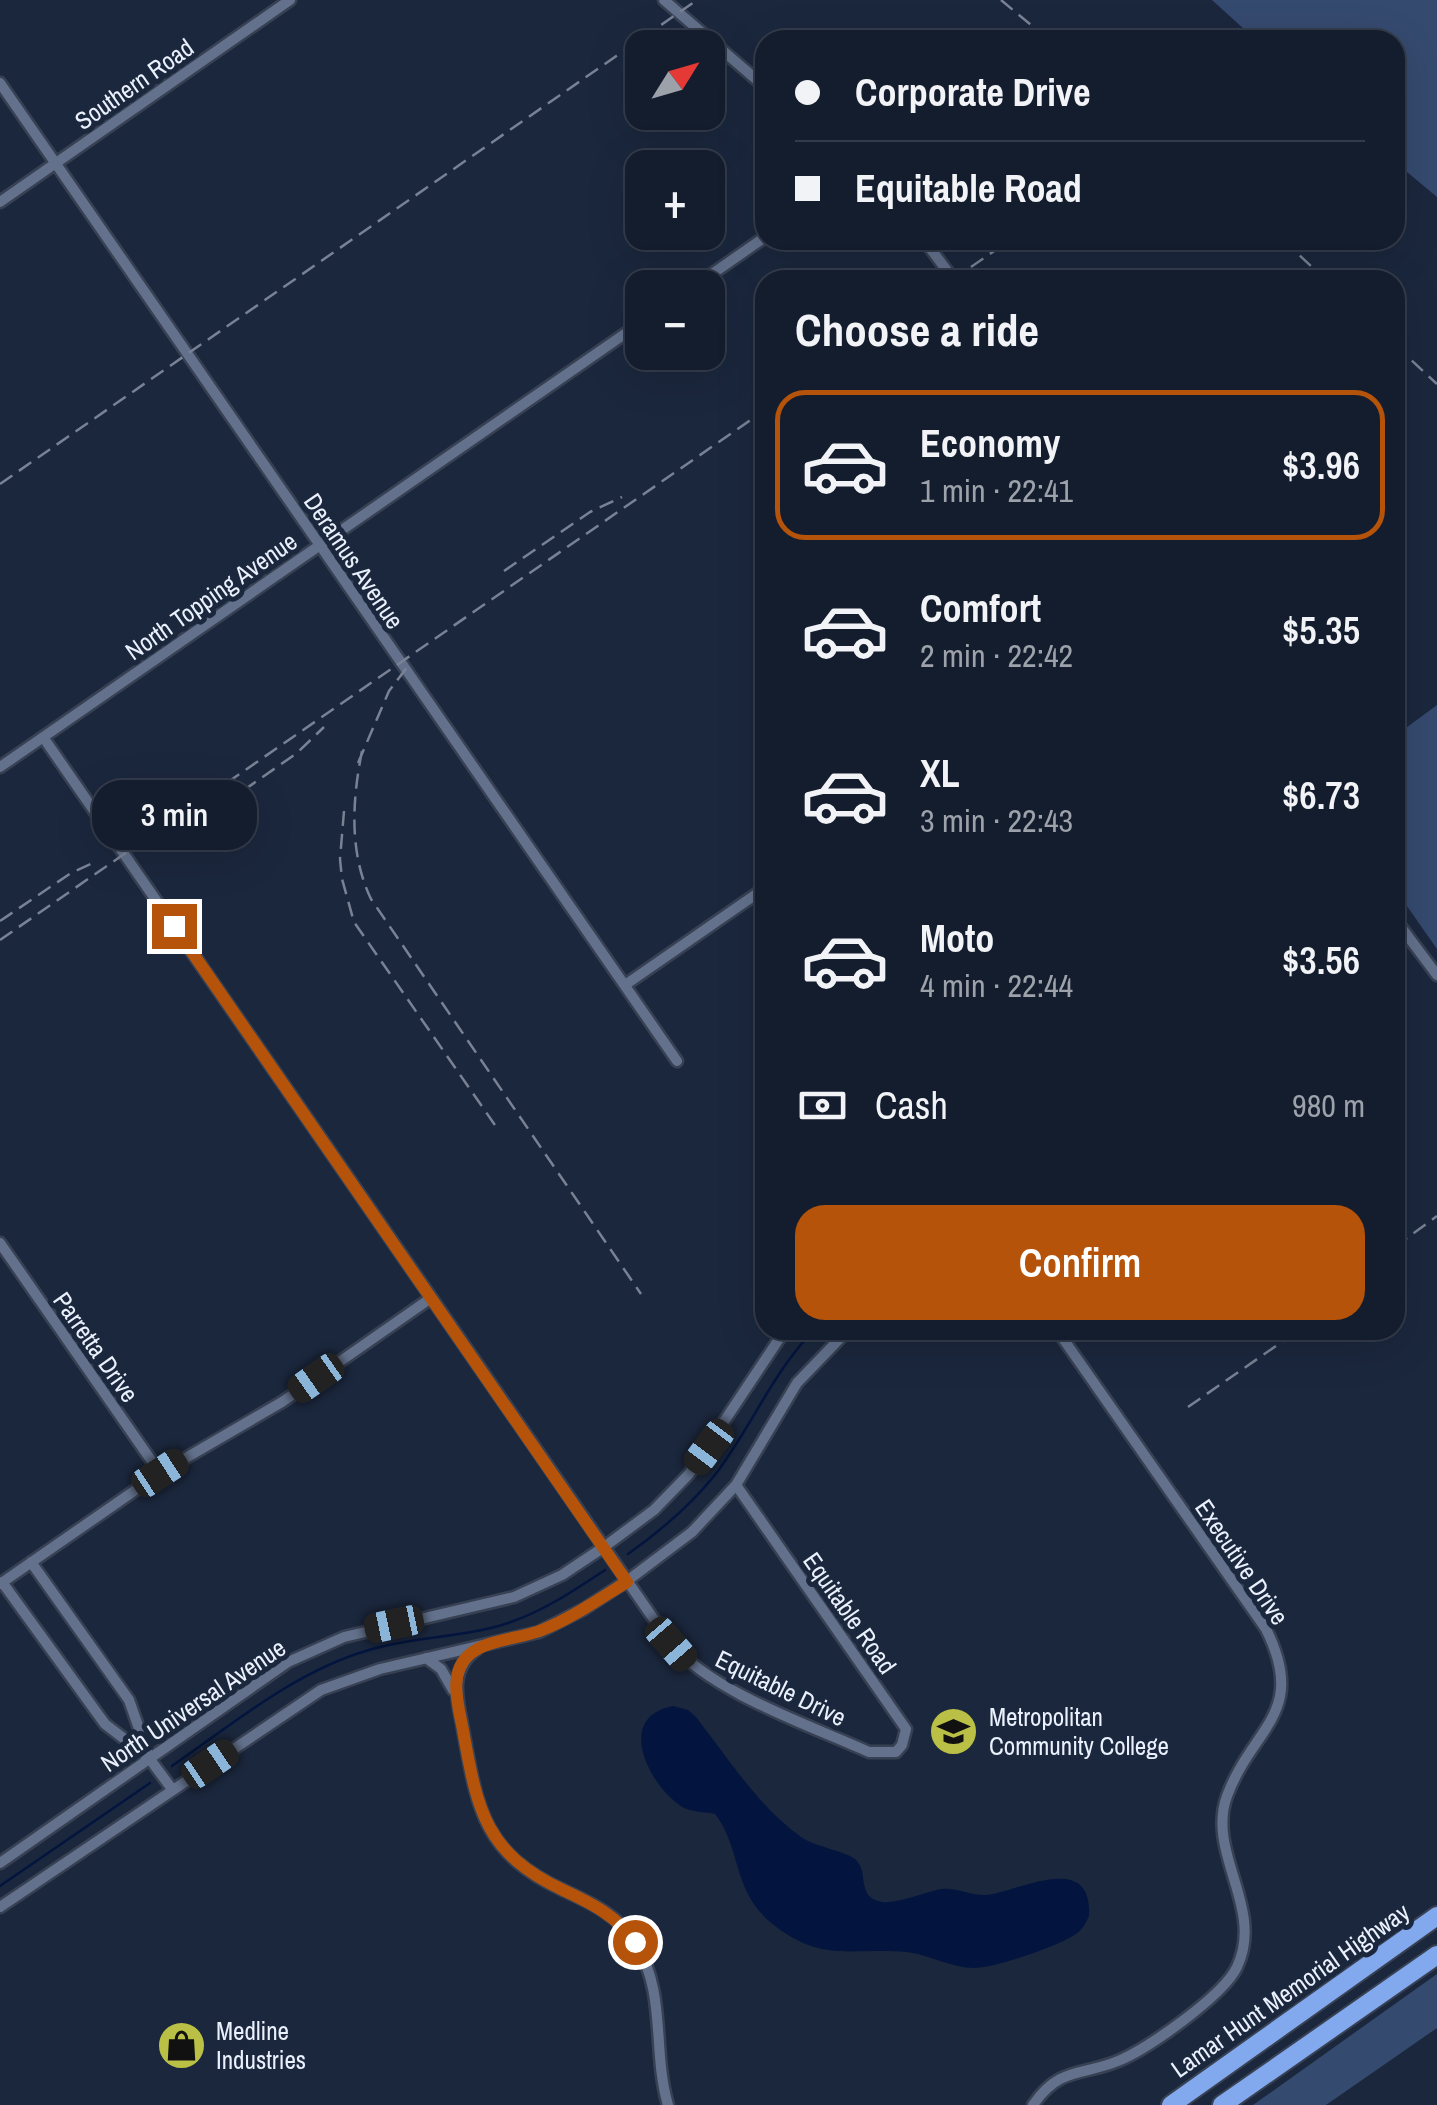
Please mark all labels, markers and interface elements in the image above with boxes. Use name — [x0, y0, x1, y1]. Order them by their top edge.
north arrow — [625, 30, 725, 130]
map controls — [625, 30, 725, 370]
street label: Southern Road — [68, 31, 200, 137]
text: Corporate Drive — [855, 67, 1091, 118]
button: + — [625, 150, 725, 250]
text: Equitable Road — [855, 163, 1082, 214]
button: − — [625, 270, 725, 370]
text: Choose a ride — [795, 299, 1039, 360]
text: Economy — [920, 418, 1060, 469]
icon: car — [800, 420, 890, 510]
text: $3.96 — [1282, 440, 1360, 491]
text: 1 min · 22:41 — [920, 469, 1073, 512]
street label: Deramus Avenue — [296, 486, 412, 636]
street label: North Topping Avenue — [118, 524, 304, 668]
text: Comfort — [920, 583, 1041, 634]
icon: car — [800, 585, 890, 675]
text: $5.35 — [1282, 605, 1360, 656]
text: 2 min · 22:42 — [920, 634, 1073, 677]
text: XL — [920, 748, 960, 799]
icon: car — [800, 750, 890, 840]
text: $6.73 — [1282, 770, 1360, 821]
callout: 3 min — [91, 781, 256, 851]
text: 3 min — [141, 793, 208, 836]
text: 3 min · 22:43 — [920, 799, 1073, 842]
route end — [152, 904, 197, 949]
text: Moto — [920, 913, 994, 964]
icon: car — [800, 915, 890, 1005]
text: $3.56 — [1282, 935, 1360, 986]
text: 4 min · 22:44 — [920, 964, 1073, 1007]
icon: cash — [795, 1078, 850, 1133]
text: Cash — [875, 1080, 948, 1131]
text: 980 m — [1292, 1084, 1365, 1127]
button: Confirm — [795, 1205, 1365, 1320]
street label: Parretta Drive — [45, 1285, 147, 1409]
car — [283, 1349, 349, 1407]
car — [679, 1414, 739, 1480]
car — [127, 1444, 193, 1502]
street label: Executive Drive — [1187, 1493, 1297, 1631]
street label: Equitable Road — [796, 1545, 904, 1681]
car — [362, 1603, 426, 1645]
car — [640, 1612, 702, 1676]
street label: North Universal Avenue — [94, 1630, 292, 1780]
street label: Equitable Drive — [710, 1642, 852, 1734]
place label: Metropolitan Community College — [989, 1700, 1169, 1763]
school or university icon: Metropolitan Community College — [928, 1705, 980, 1757]
car — [177, 1735, 243, 1793]
street label: Lamar Hunt Memorial Highway — [1164, 1894, 1417, 2085]
route start — [613, 1920, 658, 1965]
place label: Medline Industries — [216, 2014, 306, 2077]
shop icon: Medline Industries — [155, 2019, 207, 2071]

